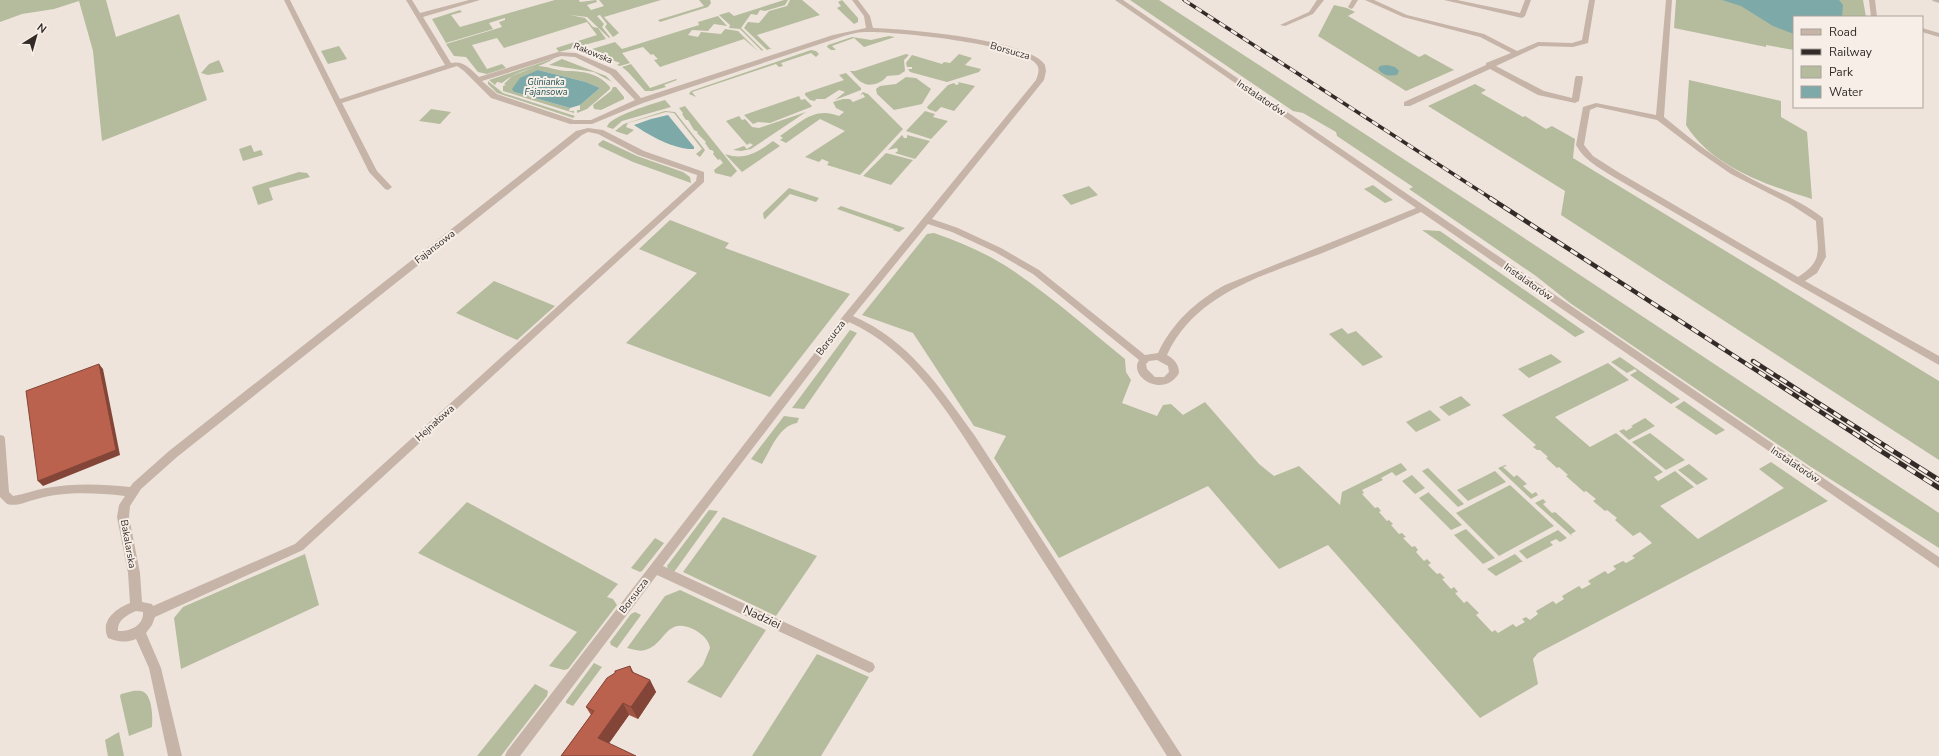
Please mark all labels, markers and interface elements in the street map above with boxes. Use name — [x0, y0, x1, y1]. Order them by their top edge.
north arrow — [16, 16, 56, 56]
legend — [1793, 16, 1923, 108]
text: N — [34, 20, 50, 37]
text: Road — [1829, 24, 1857, 40]
street label: Borsucza — [988, 39, 1032, 63]
street label: Rakowska — [572, 40, 615, 66]
text: Railway — [1829, 44, 1873, 60]
text: Park — [1829, 64, 1854, 80]
water label: Glinianka Fajansowa — [524, 76, 568, 98]
street label: Instalatorów — [1234, 76, 1289, 120]
text: Water — [1829, 84, 1863, 100]
street label: Fajansowa — [412, 227, 458, 267]
street label: Instalatorów — [1501, 260, 1556, 304]
street label: Borsucza — [813, 318, 849, 358]
street label: Hejnałowa — [412, 402, 458, 444]
street label: Instalatorów — [1768, 443, 1823, 487]
street label: Bakalarska — [117, 519, 139, 569]
street label: Borsucza — [616, 576, 652, 616]
street label: Nadziei — [741, 601, 783, 633]

